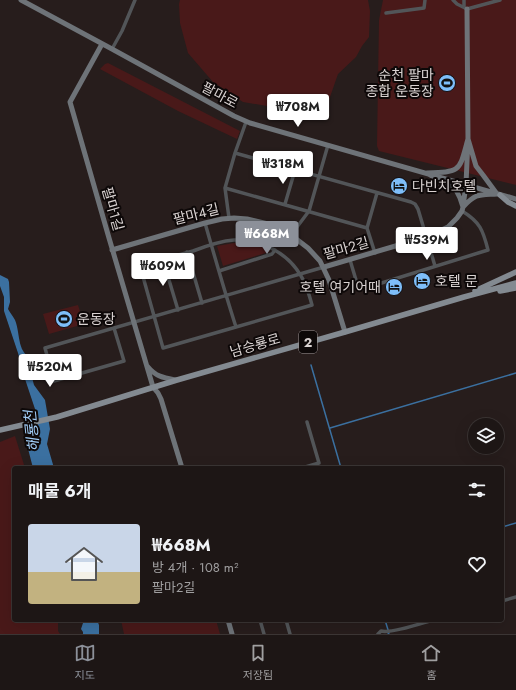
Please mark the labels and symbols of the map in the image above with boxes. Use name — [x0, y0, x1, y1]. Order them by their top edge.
place label: 순천 팔마 종합 운동장 — [365, 65, 434, 101]
sports icon: 순천 팔마 종합 운동장 — [437, 73, 457, 93]
street label: 팔마로 — [198, 77, 242, 113]
pin: ₩708M — [270, 94, 326, 128]
pin: ₩318M — [255, 151, 311, 185]
hotel icon: 다빈치호텔 — [389, 176, 409, 196]
place label: 다빈치호텔 — [412, 176, 476, 196]
street label: 팔마1길 — [97, 185, 129, 233]
street label: 팔마4길 — [171, 199, 221, 229]
pin: ₩668M — [239, 221, 295, 255]
pin: ₩539M — [399, 227, 455, 261]
street label: 팔마2길 — [321, 232, 371, 264]
pin: ₩609M — [135, 253, 191, 287]
hotel icon: 호텔 문 — [412, 271, 432, 291]
place label: 호텔 문 — [435, 271, 478, 291]
place label: 호텔 여기어때 — [300, 277, 381, 297]
hotel icon: 호텔 여기어때 — [384, 277, 404, 297]
sports icon: 운동장 — [54, 309, 74, 329]
place label: 운동장 — [77, 309, 116, 329]
street label: 남승룡로 — [227, 328, 283, 362]
road number: 2 — [299, 331, 317, 353]
pin: ₩520M — [22, 354, 78, 388]
water label: 해룡천 — [19, 407, 45, 453]

